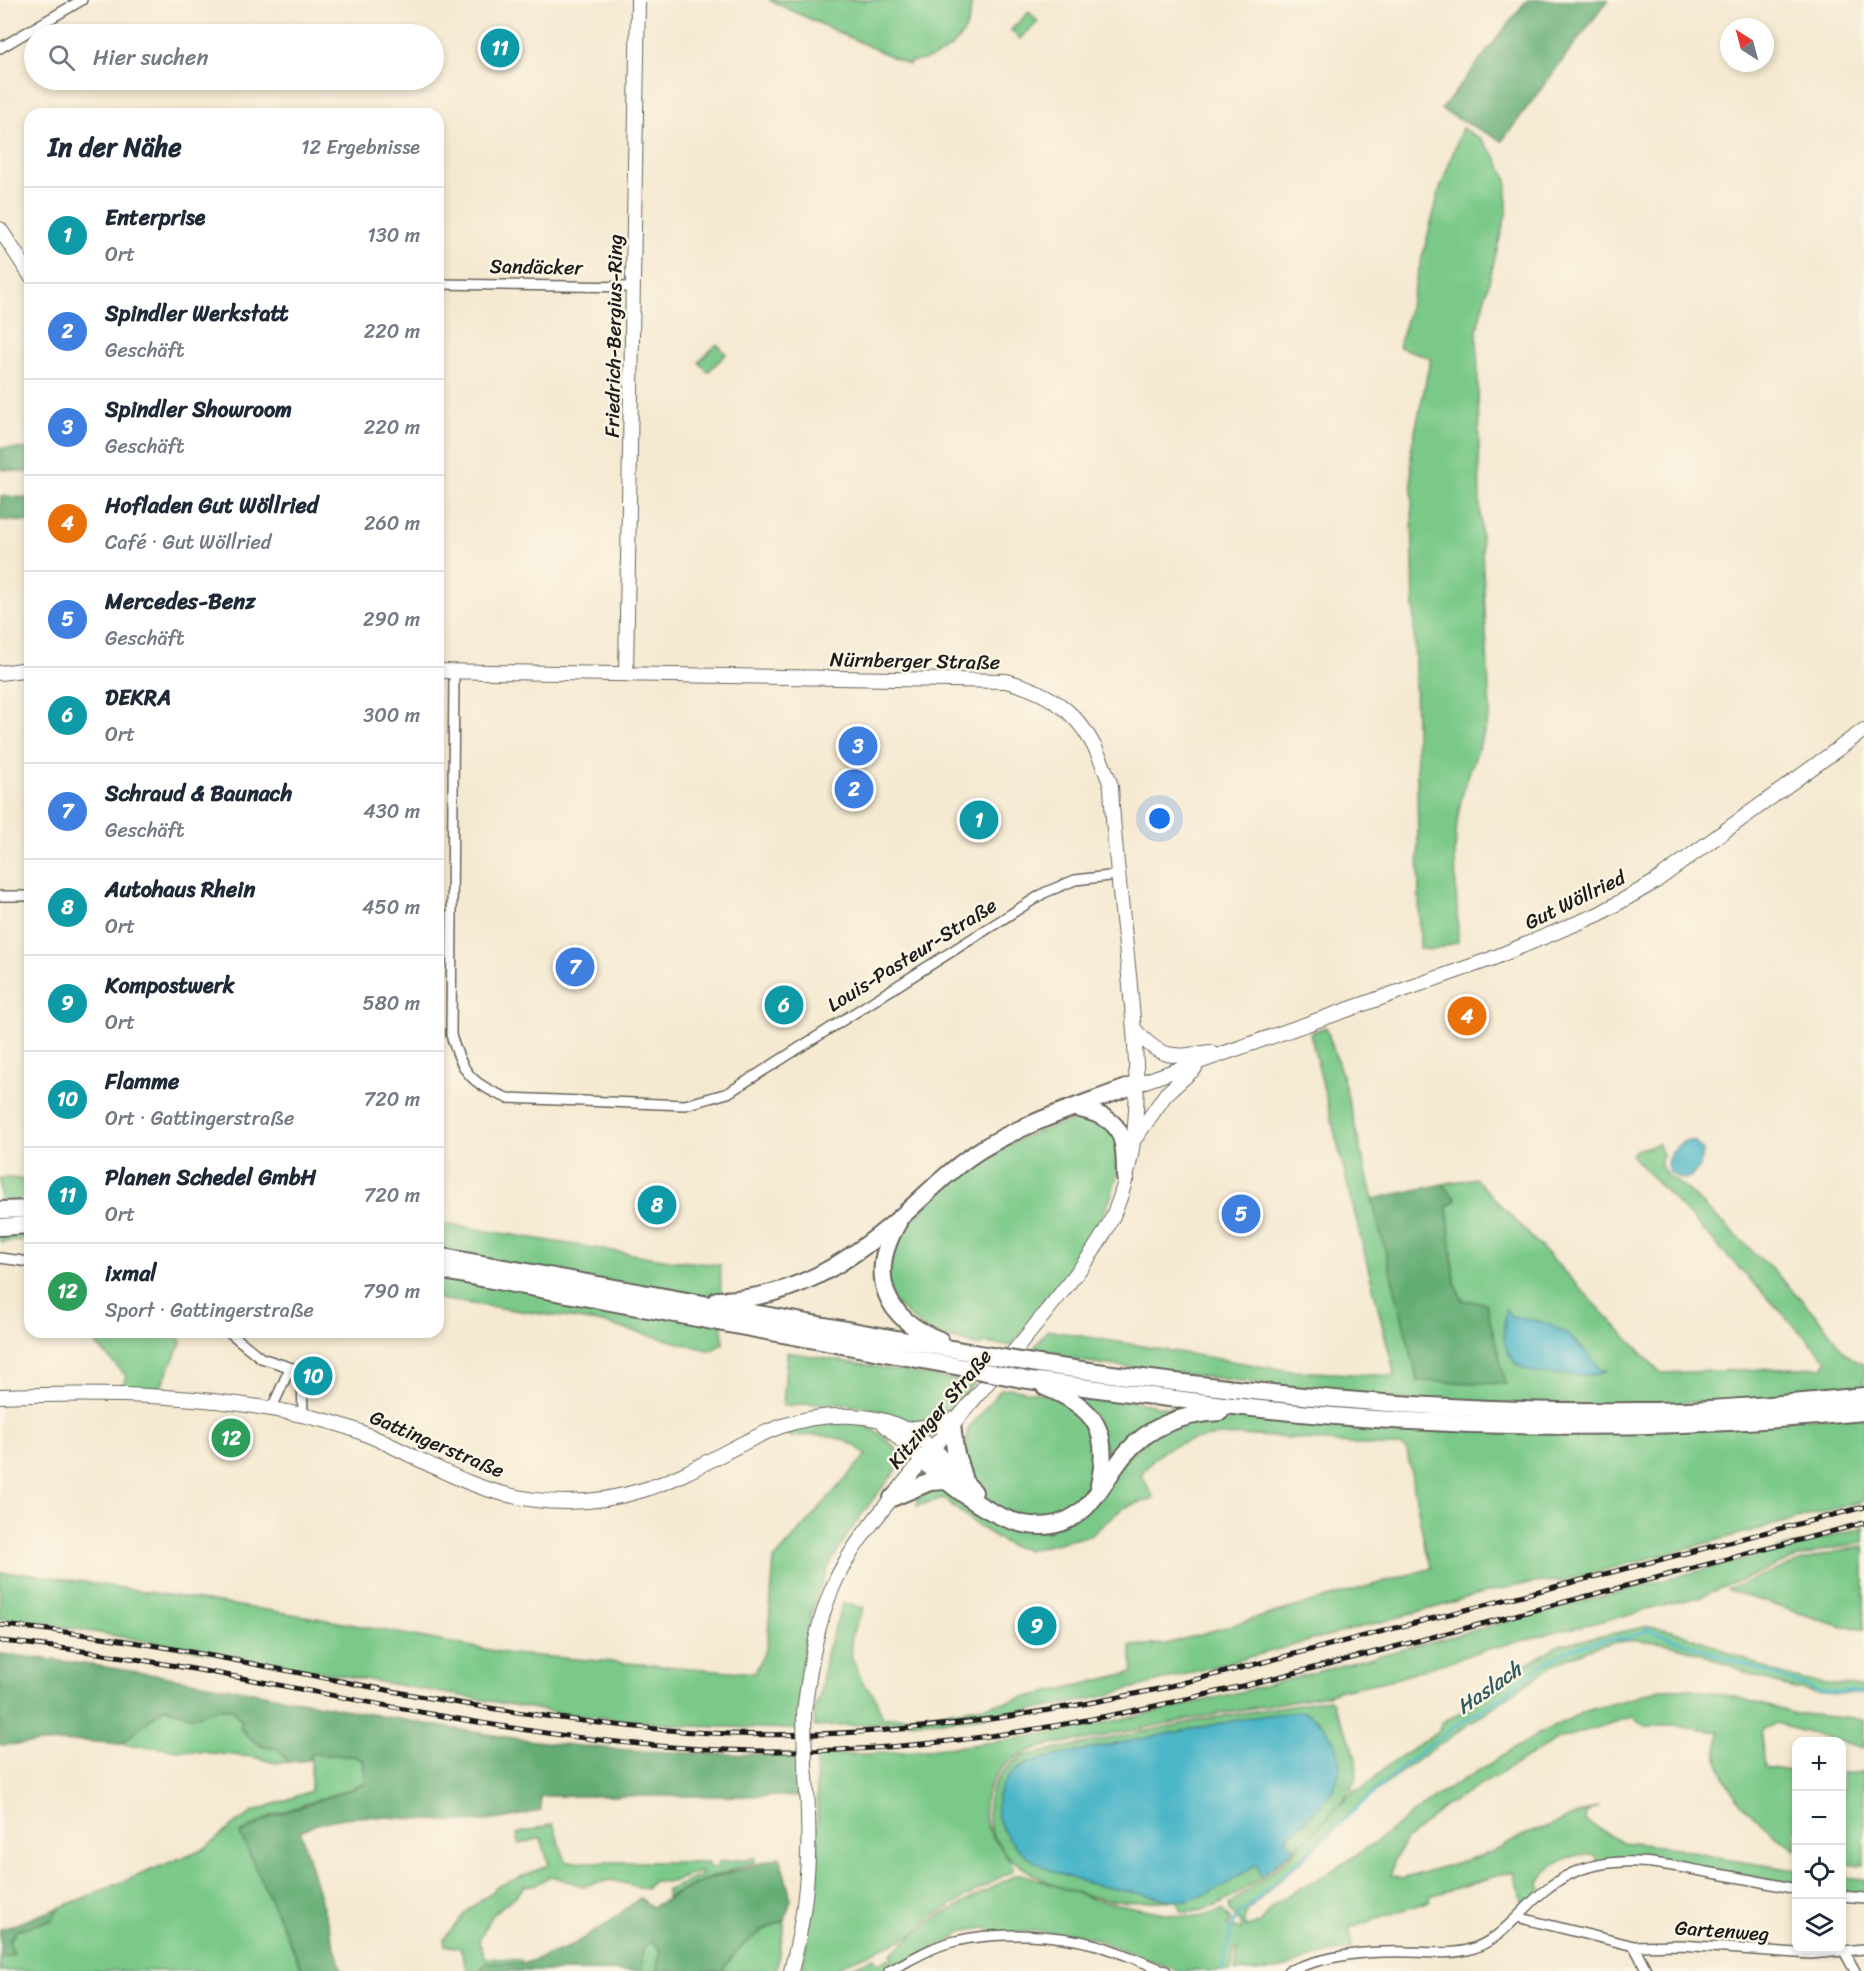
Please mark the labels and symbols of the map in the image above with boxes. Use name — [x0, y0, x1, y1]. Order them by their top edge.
north arrow — [1720, 18, 1774, 72]
pin: 11 — [480, 26, 520, 70]
street label: Friedrich-Bergius-Ring — [595, 234, 633, 438]
street label: Sandäcker — [489, 249, 585, 285]
street label: Nürnberger Straße — [830, 642, 1000, 680]
pin: 3 — [838, 724, 878, 768]
pin: 2 — [834, 766, 874, 812]
pin: 1 — [960, 798, 998, 842]
your location — [1145, 804, 1174, 833]
street label: Gut Wöllried — [1518, 860, 1633, 940]
street label: Louis-Pasteur-Straße — [820, 888, 1004, 1022]
pin: 7 — [556, 944, 594, 990]
pin: 6 — [764, 982, 804, 1028]
pin: 4 — [1448, 994, 1486, 1038]
pin: 8 — [638, 1182, 676, 1228]
pin: 5 — [1222, 1192, 1260, 1236]
street label: Kitzinger Straße — [879, 1341, 1001, 1477]
pin: 10 — [294, 1354, 332, 1398]
street label: Gattingerstraße — [364, 1400, 510, 1488]
pin: 12 — [212, 1416, 250, 1460]
pin: 9 — [1018, 1604, 1056, 1648]
water label: Haslach — [1448, 1650, 1531, 1725]
street label: Gartenweg — [1674, 1910, 1770, 1952]

